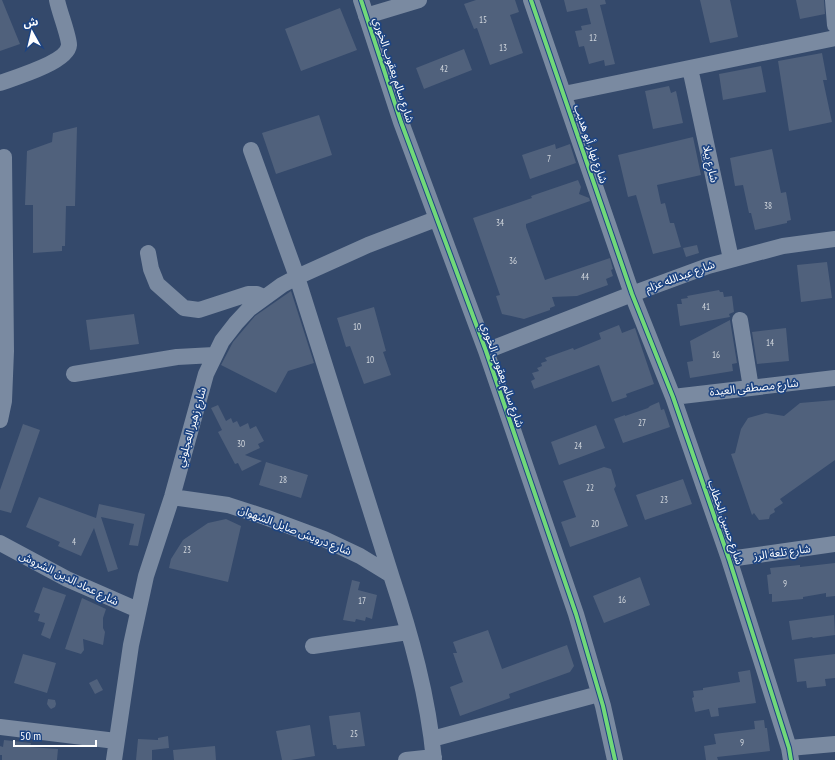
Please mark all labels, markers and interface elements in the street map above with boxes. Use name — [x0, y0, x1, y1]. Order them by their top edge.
north arrow — [12, 12, 52, 52]
text: ش — [22, 14, 39, 30]
house number: 15 — [479, 14, 487, 25]
street label: شارع سالم يعقوب الخوري — [368, 16, 418, 126]
house number: 12 — [589, 32, 597, 43]
house number: 13 — [499, 42, 507, 53]
house number: 42 — [440, 63, 448, 74]
street label: شارع نهار أبو هديب — [570, 103, 611, 186]
street label: شارع يبلا — [699, 144, 722, 184]
house number: 7 — [547, 153, 551, 164]
house number: 38 — [764, 200, 772, 211]
house number: 34 — [496, 217, 504, 228]
house number: 36 — [509, 255, 517, 266]
street label: شارع عبدالله عزام — [643, 257, 717, 296]
house number: 44 — [581, 271, 589, 282]
house number: 41 — [702, 301, 710, 312]
house number: 10 — [353, 321, 361, 332]
street label: شارع سالم يعقوب الخوري — [476, 321, 528, 430]
house number: 14 — [766, 337, 774, 348]
house number: 16 — [712, 349, 720, 360]
house number: 10 — [366, 354, 374, 365]
street label: شارع مصطفى العيدة — [709, 375, 800, 400]
street label: شارع زهير العجلوني — [173, 385, 212, 469]
house number: 27 — [638, 417, 646, 428]
house number: 30 — [237, 438, 245, 449]
house number: 24 — [574, 440, 582, 451]
house number: 28 — [279, 474, 287, 485]
street label: شارع حسين الخطاب — [704, 478, 747, 567]
house number: 22 — [586, 482, 594, 493]
house number: 23 — [660, 494, 668, 505]
street label: شارع درويش صايل الشهوان — [236, 502, 354, 559]
house number: 20 — [591, 518, 599, 529]
house number: 4 — [72, 536, 76, 547]
street label: شارع تلعة الرز — [751, 541, 812, 564]
house number: 23 — [183, 544, 191, 555]
street label: شارع عماد الدين الشروش — [17, 548, 121, 609]
house number: 9 — [783, 578, 787, 589]
house number: 16 — [618, 594, 626, 605]
house number: 17 — [358, 595, 366, 606]
scale bar — [14, 722, 96, 748]
text: 50 m — [20, 728, 41, 743]
house number: 25 — [350, 728, 358, 739]
house number: 9 — [740, 737, 744, 748]

